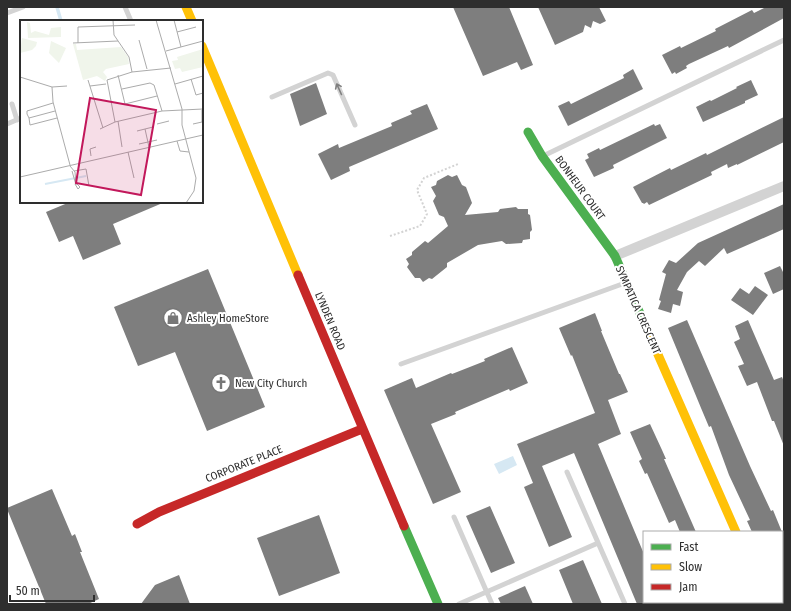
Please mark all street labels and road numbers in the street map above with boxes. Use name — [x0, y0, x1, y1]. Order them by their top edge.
street label: BONHEUR COURT — [552, 153, 608, 223]
street label: SYMPATICA CRESCENT — [613, 264, 664, 357]
street label: LYNDEN ROAD — [312, 290, 348, 352]
street label: CORPORATE PLACE — [204, 443, 284, 485]

